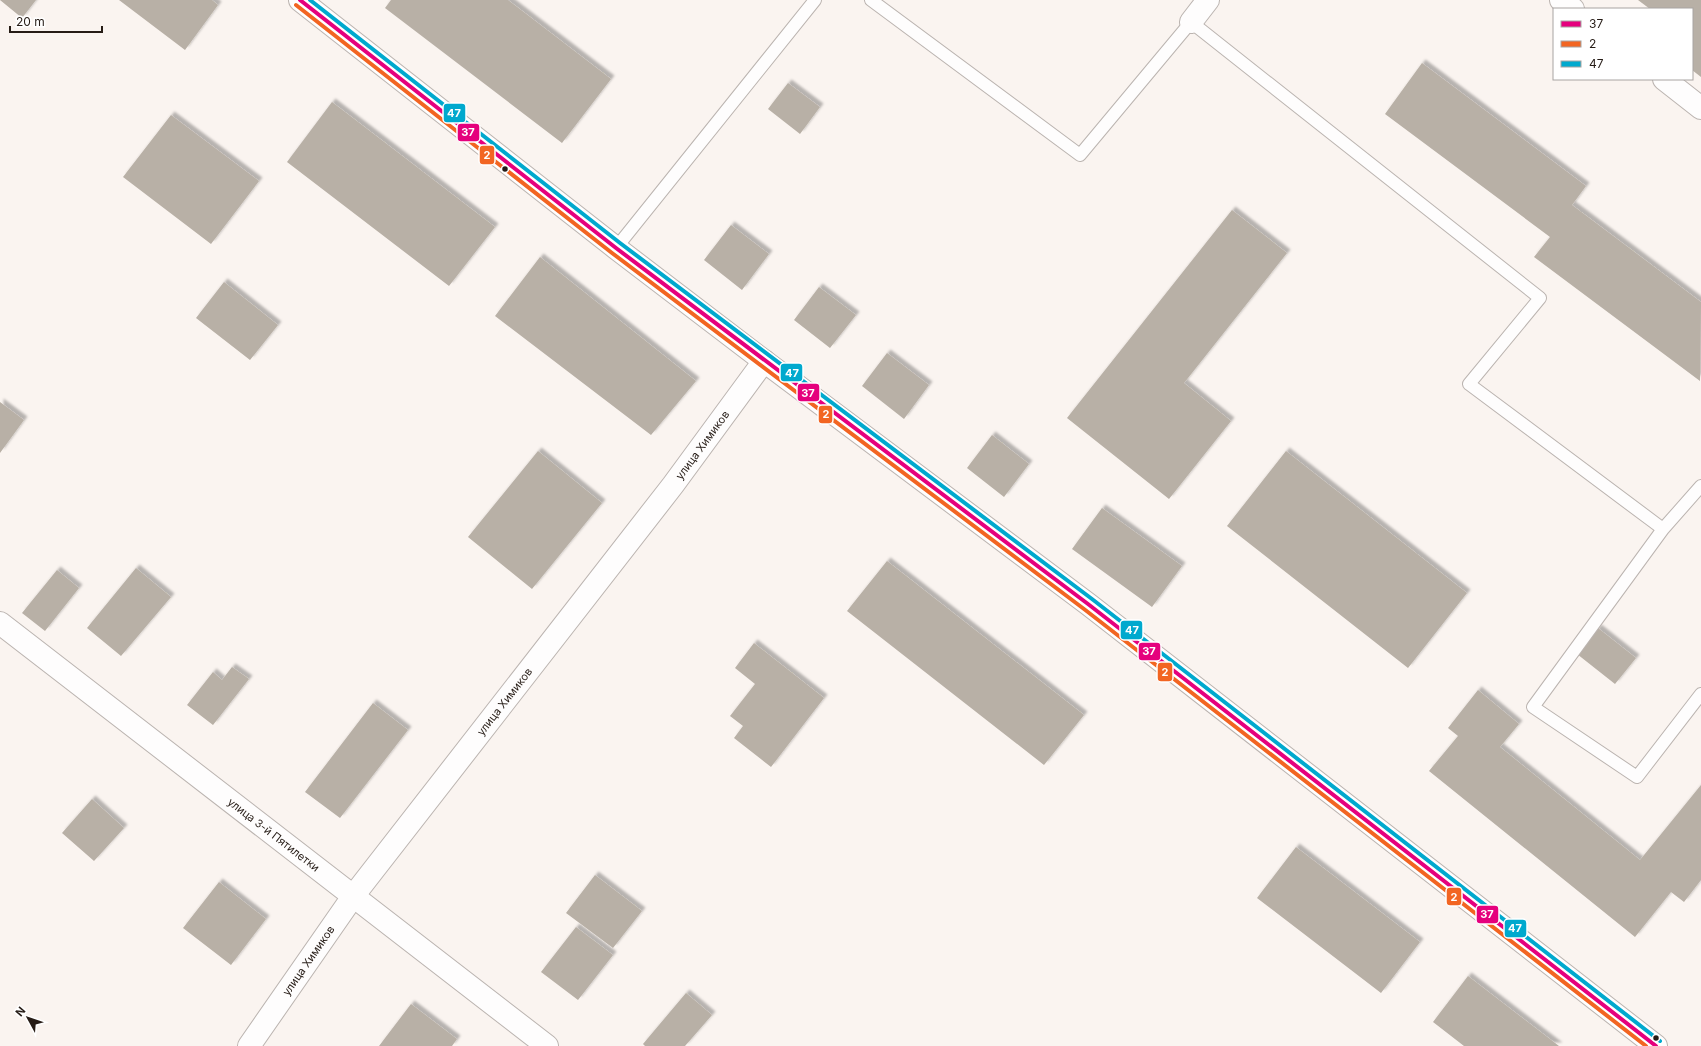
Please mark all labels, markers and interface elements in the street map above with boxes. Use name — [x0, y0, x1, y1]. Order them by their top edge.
scale bar — [10, 8, 102, 34]
legend — [1553, 8, 1693, 80]
text: 20 m — [16, 14, 45, 29]
text: 37 — [1589, 16, 1603, 31]
text: 2 — [1589, 36, 1596, 51]
text: 47 — [1589, 56, 1604, 71]
line badge: 47 — [443, 103, 466, 123]
text: 47 — [447, 106, 461, 120]
line badge: 37 — [457, 123, 480, 142]
text: 37 — [461, 125, 475, 139]
line badge: 2 — [479, 145, 495, 165]
text: 2 — [484, 148, 491, 162]
unlabelled marker — [500, 164, 510, 174]
line badge: 47 — [780, 363, 803, 382]
text: 47 — [785, 366, 799, 380]
line badge: 37 — [797, 383, 820, 402]
text: 37 — [801, 386, 815, 400]
line badge: 2 — [818, 405, 833, 424]
text: 2 — [823, 407, 830, 421]
street label: улица Химиков — [672, 408, 732, 482]
line badge: 47 — [1120, 620, 1143, 640]
text: 47 — [1125, 623, 1139, 637]
line badge: 37 — [1138, 642, 1161, 661]
text: 37 — [1142, 644, 1156, 658]
line badge: 2 — [1157, 662, 1173, 682]
street label: улица Химиков — [474, 665, 535, 738]
text: 2 — [1162, 665, 1169, 679]
street label: улица 3-й Пятилетки — [225, 795, 322, 875]
line badge: 2 — [1446, 887, 1462, 906]
text: 2 — [1451, 890, 1458, 904]
line badge: 37 — [1476, 905, 1499, 924]
text: 37 — [1480, 907, 1494, 921]
line badge: 47 — [1504, 919, 1527, 938]
text: 47 — [1508, 921, 1522, 935]
street label: улица Химиков — [279, 923, 338, 998]
north arrow — [8, 998, 48, 1038]
text: N — [12, 1004, 28, 1019]
unlabelled marker — [1651, 1033, 1661, 1043]

